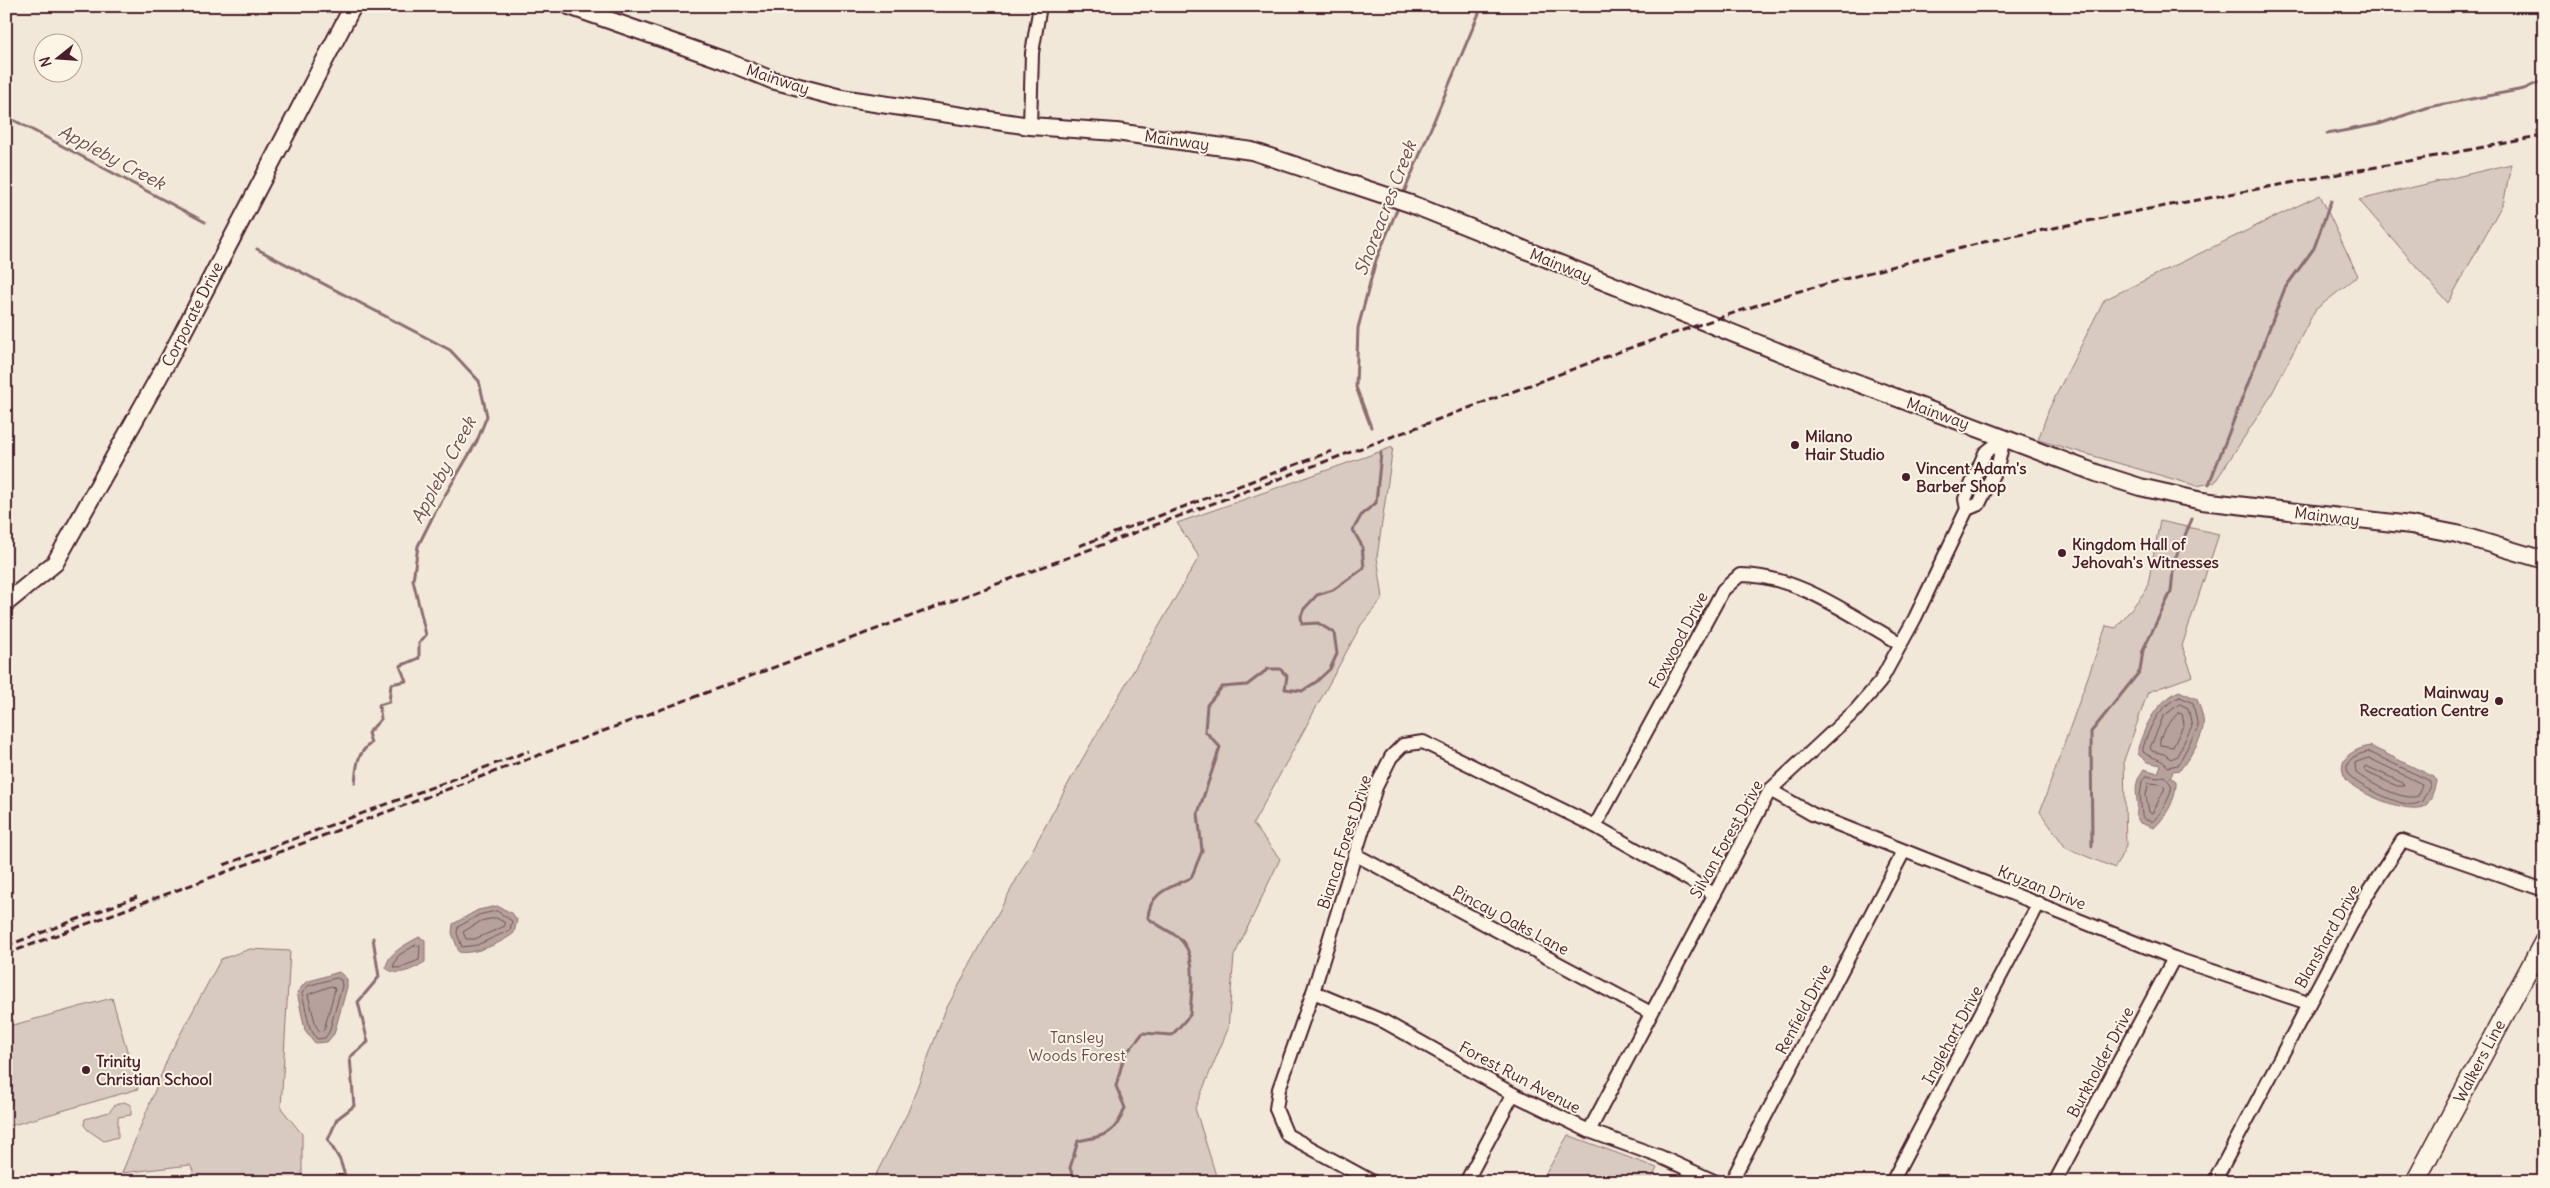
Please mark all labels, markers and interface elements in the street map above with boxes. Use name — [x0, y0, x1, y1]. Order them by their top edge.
north arrow — [32, 32, 82, 82]
text: N — [36, 55, 56, 69]
street label: Mainway — [744, 59, 812, 99]
water label: Appleby Creek — [55, 119, 171, 196]
street label: Mainway — [1143, 126, 1211, 154]
water label: Shoreacres Creek — [1349, 136, 1422, 279]
street label: Mainway — [1527, 243, 1595, 287]
street label: Corporate Drive — [157, 258, 227, 370]
street label: Mainway — [1904, 392, 1972, 434]
water label: Appleby Creek — [405, 411, 482, 527]
place label: Milano Hair Studio — [1805, 426, 1885, 464]
marker: Milano Hair Studio — [1789, 439, 1801, 451]
place label: Vincent Adam's Barber Shop — [1916, 458, 2027, 497]
marker: Vincent Adam's Barber Shop — [1900, 471, 1912, 483]
street label: Mainway — [2293, 502, 2361, 530]
place label: Kingdom Hall of Jehovah's Witnesses — [2072, 534, 2219, 572]
marker: Kingdom Hall of Jehovah's Witnesses — [2056, 547, 2068, 559]
street label: Foxwood Drive — [1644, 588, 1712, 692]
place label: Mainway Recreation Centre — [2360, 682, 2489, 720]
marker: Mainway Recreation Centre — [2493, 695, 2505, 707]
street label: Bianca Forest Drive — [1313, 772, 1375, 912]
street label: Silvan Forest Drive — [1685, 776, 1767, 902]
street label: Kryzan Drive — [1995, 860, 2089, 914]
street label: Pincay Oaks Lane — [1449, 881, 1573, 959]
street label: Blanshard Drive — [2290, 881, 2364, 991]
street label: Renfield Drive — [1771, 960, 1835, 1058]
street label: Inglehart Drive — [1918, 982, 1986, 1088]
street label: Burkholder Drive — [2062, 1003, 2138, 1121]
street label: Walkers Line — [2449, 1016, 2509, 1106]
park label: Tansley Woods Forest — [1028, 1027, 1126, 1065]
street label: Forest Run Avenue — [1456, 1037, 1584, 1117]
place label: Trinity Christian School — [96, 1051, 212, 1089]
marker: Trinity Christian School — [80, 1064, 92, 1076]

